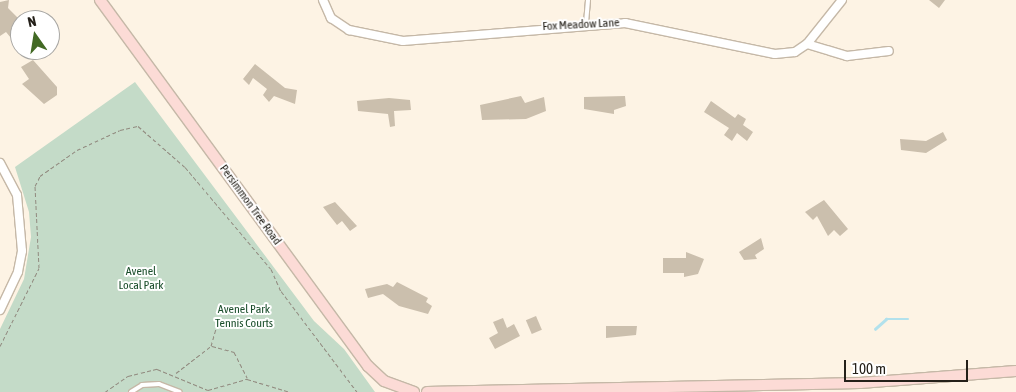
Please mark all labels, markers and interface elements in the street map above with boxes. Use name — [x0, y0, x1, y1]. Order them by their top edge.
north arrow — [10, 10, 60, 60]
text: N — [26, 13, 38, 30]
street label: Fox Meadow Lane — [542, 16, 620, 34]
street label: Persimmon Tree Road — [216, 162, 284, 248]
park label: Avenel Local Park — [118, 265, 164, 293]
park label: Avenel Park Tennis Courts — [215, 303, 273, 331]
scale bar — [846, 350, 970, 382]
text: 100 m — [852, 360, 886, 377]

